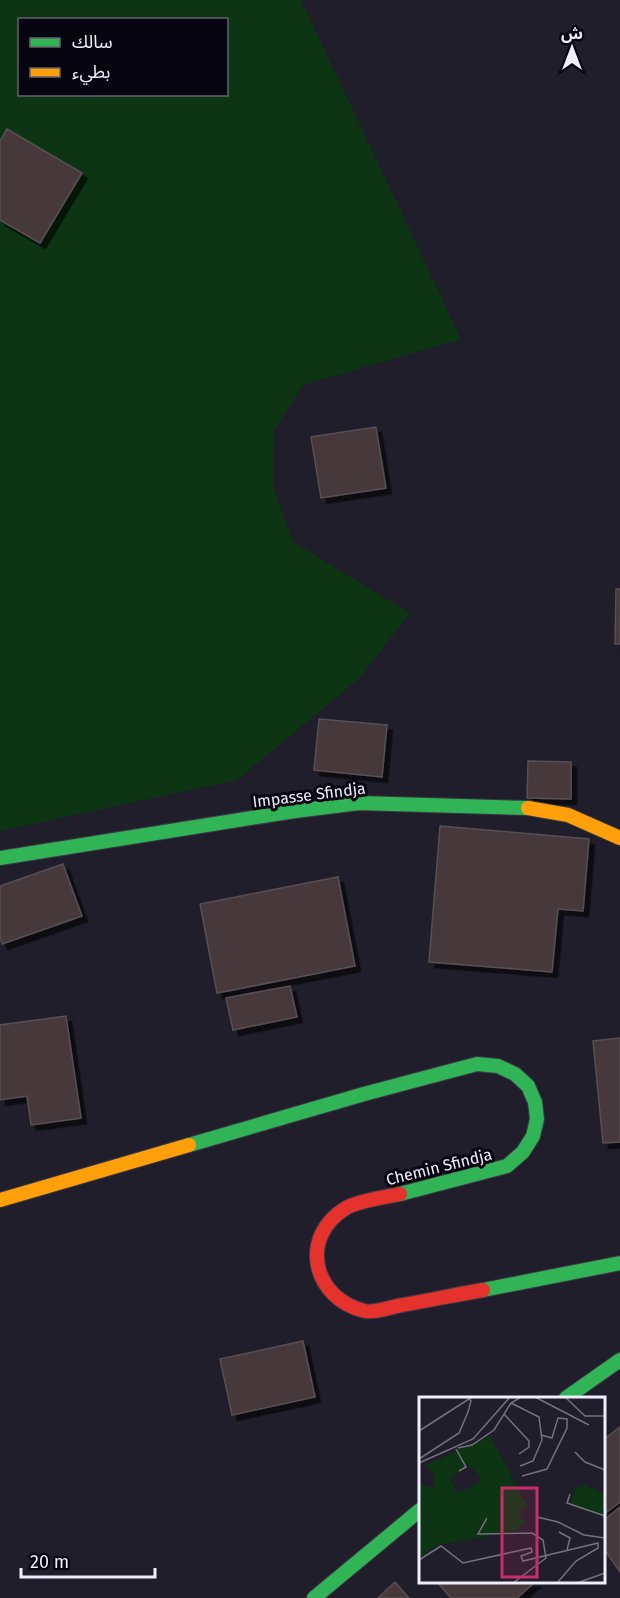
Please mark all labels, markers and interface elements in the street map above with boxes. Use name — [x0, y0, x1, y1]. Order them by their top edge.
legend — [18, 18, 228, 96]
north arrow — [542, 18, 602, 78]
text: ش — [561, 24, 583, 43]
text: سالك — [72, 31, 113, 53]
text: بطيء — [72, 61, 110, 85]
street label: Impasse Sfindja — [251, 779, 367, 811]
street label: Chemin Sfindja — [384, 1145, 494, 1189]
inset map — [419, 1397, 605, 1583]
scale bar — [21, 1541, 154, 1579]
text: 20 m — [30, 1551, 69, 1573]

